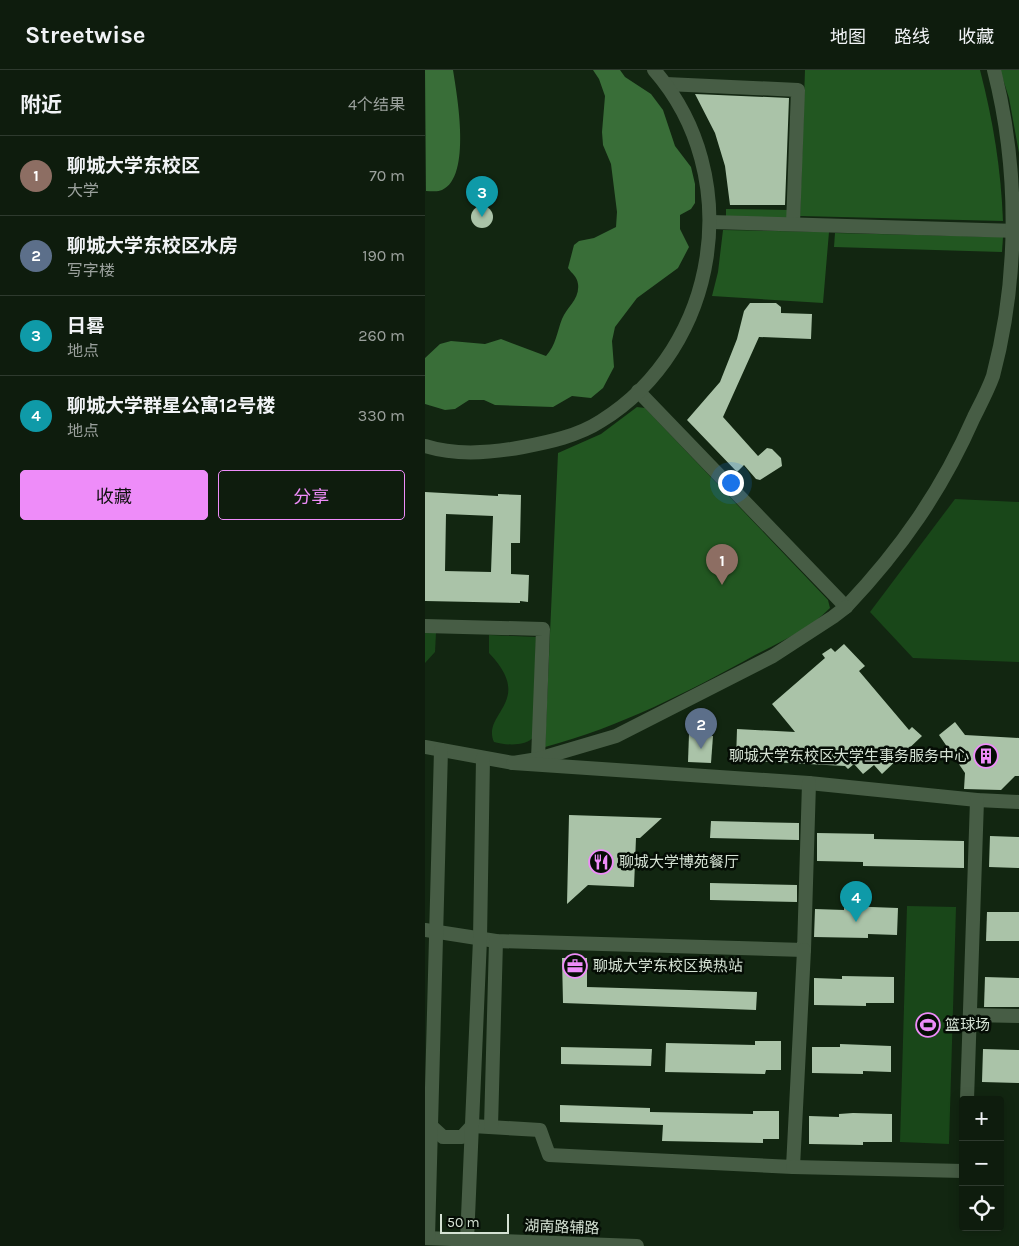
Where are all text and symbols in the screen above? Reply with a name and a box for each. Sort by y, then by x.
text: Streetwise [25,21,146,49]
text: 地图 [830,26,866,48]
text: 路线 [894,26,930,48]
text: 收藏 [958,26,994,48]
text: 附近 [20,93,62,117]
text: 4个结果 [348,95,405,114]
text: 聊城大学东校区 [67,155,200,177]
text: 1 [33,166,39,185]
text: 70 m [369,166,405,185]
pin: 3 [466,176,498,217]
text: 大学 [67,181,99,200]
text: 聊城大学东校区水房 [67,235,238,257]
text: 2 [31,246,41,265]
text: 190 m [362,246,405,265]
text: 写字楼 [67,261,115,280]
text: 日晷 [67,315,105,337]
text: 3 [31,326,41,345]
text: 260 m [358,326,405,345]
text: 地点 [67,341,99,360]
text: 聊城大学群星公寓12号楼 [67,395,275,417]
text: 4 [31,406,41,425]
text: 330 m [358,406,405,425]
text: 地点 [67,421,99,440]
button: 收藏 [20,470,208,520]
button: 分享 [218,470,405,520]
your location [718,470,744,496]
pin: 1 [706,544,738,585]
pin: 2 [685,708,717,749]
building icon: 聊城大学东校区大学生事务服务中心 [973,743,999,769]
place label: 聊城大学东校区大学生事务服务中心 [729,747,969,765]
restaurant icon: 聊城大学博苑餐厅 [588,849,614,875]
place label: 聊城大学博苑餐厅 [619,853,739,871]
pin: 4 [840,881,872,922]
office icon: 聊城大学东校区换热站 [562,953,588,979]
place label: 聊城大学东校区换热站 [593,957,743,975]
sports icon: 篮球场 [915,1012,941,1038]
place label: 篮球场 [945,1016,990,1034]
map controls [959,1096,1004,1231]
button: + [959,1096,1004,1141]
button: − [959,1141,1004,1186]
button: locate [959,1186,1004,1231]
scale bar [440,1211,509,1234]
text: 50 m [447,1214,480,1231]
street label: 湖南路辅路 [524,1217,600,1237]

